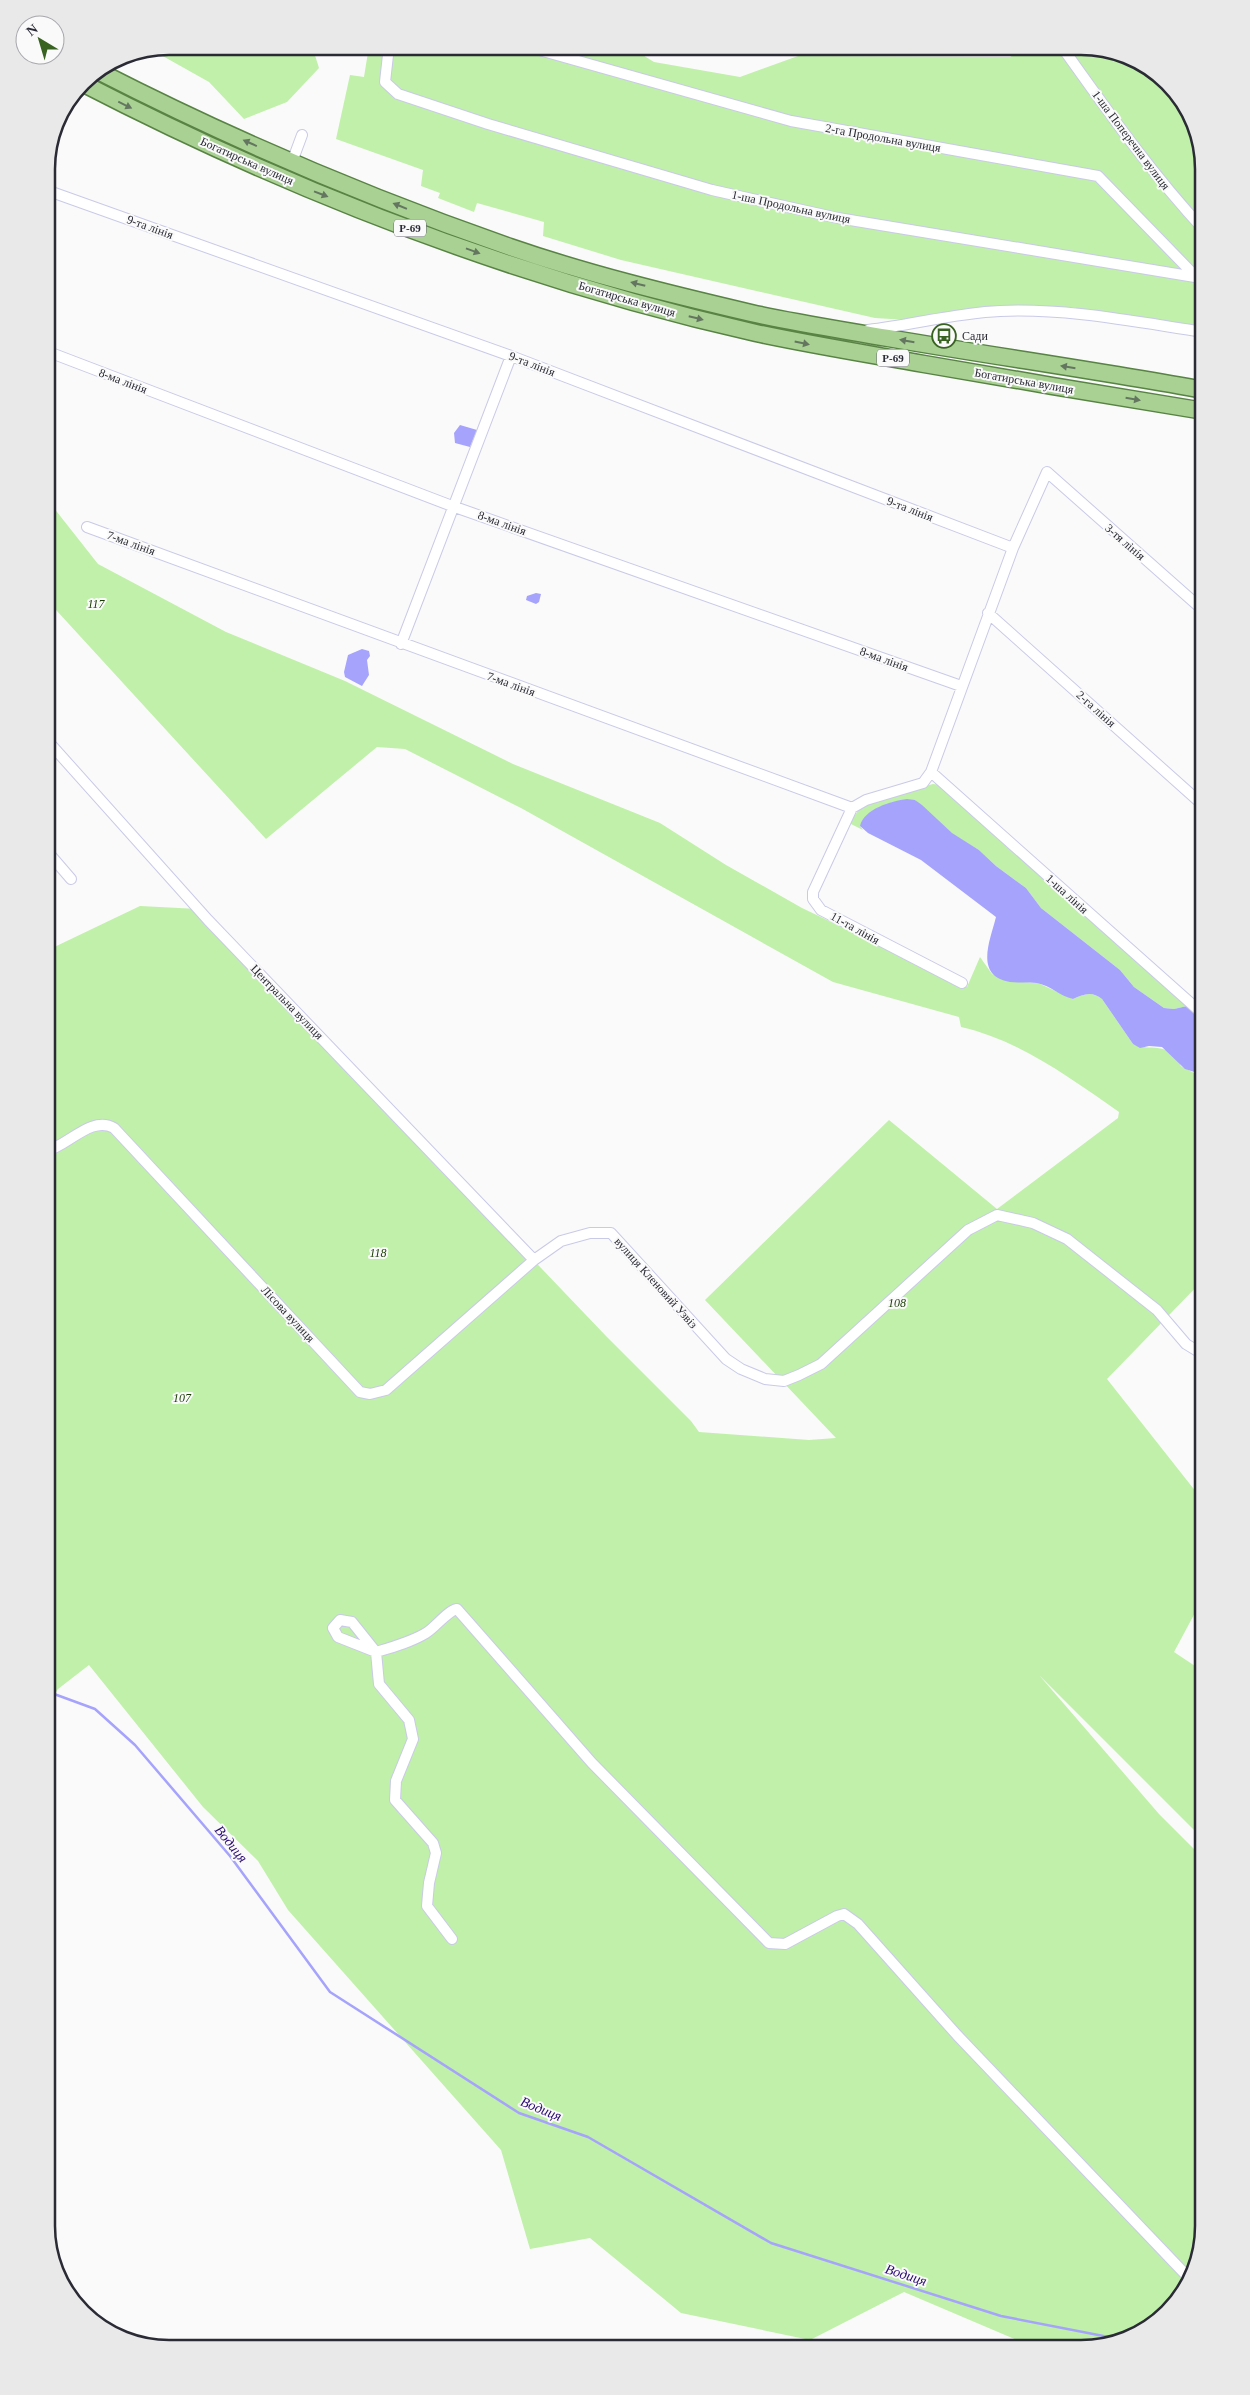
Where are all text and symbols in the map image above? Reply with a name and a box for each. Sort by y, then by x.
north arrow [15,15,65,65]
text: N [24,21,41,39]
street label: 1-ша Поперечна вулиця [1089,88,1173,193]
one-way arrow [118,101,133,109]
street label: 2-га Продольна вулиця [824,121,942,155]
street label: Богатирська вулиця [198,134,296,188]
one-way arrow [243,139,257,147]
street label: 1-ша Продольна вулиця [730,188,852,227]
one-way arrow [314,190,328,198]
one-way arrow [393,202,407,210]
street label: 9-та лінія [125,212,176,242]
road number: Р-69 [394,220,426,237]
one-way arrow [466,247,481,255]
street label: Богатирська вулиця [577,278,678,320]
one-way arrow [630,280,645,288]
one-way arrow [688,314,703,322]
bus stop icon: Сади [931,323,957,349]
place label: Сади [962,329,988,343]
one-way arrow [899,337,915,345]
one-way arrow [794,339,810,347]
street label: 9-та лінія [507,349,558,379]
road number: Р-69 [877,349,909,366]
one-way arrow [1059,363,1075,371]
street label: 8-ма лінія [97,365,149,397]
street label: Богатирська вулиця [973,365,1075,397]
one-way arrow [1125,396,1141,404]
street label: 9-та лінія [885,494,936,524]
street label: 8-ма лінія [476,508,529,538]
street label: 3-тя лінія [1102,521,1148,563]
street label: 7-ма лінія [105,528,158,558]
park label: 117 [87,597,106,611]
street label: 8-ма лінія [858,644,911,674]
street label: 7-ма лінія [485,669,538,699]
street label: 2-га лінія [1074,688,1119,731]
street label: 1-ша лінія [1043,871,1091,917]
street label: 11-та лінія [828,909,882,947]
street label: Центральна вулиця [248,962,327,1043]
street label: вулиця Кленовий Узвіз [612,1235,701,1331]
park label: 118 [369,1246,387,1260]
street label: Лісова вулиця [258,1283,318,1345]
park label: 108 [888,1296,906,1310]
park label: 107 [173,1391,192,1405]
water label: Водиця [212,1823,250,1865]
water label: Водиця [518,2094,564,2124]
water label: Водиця [883,2261,929,2289]

